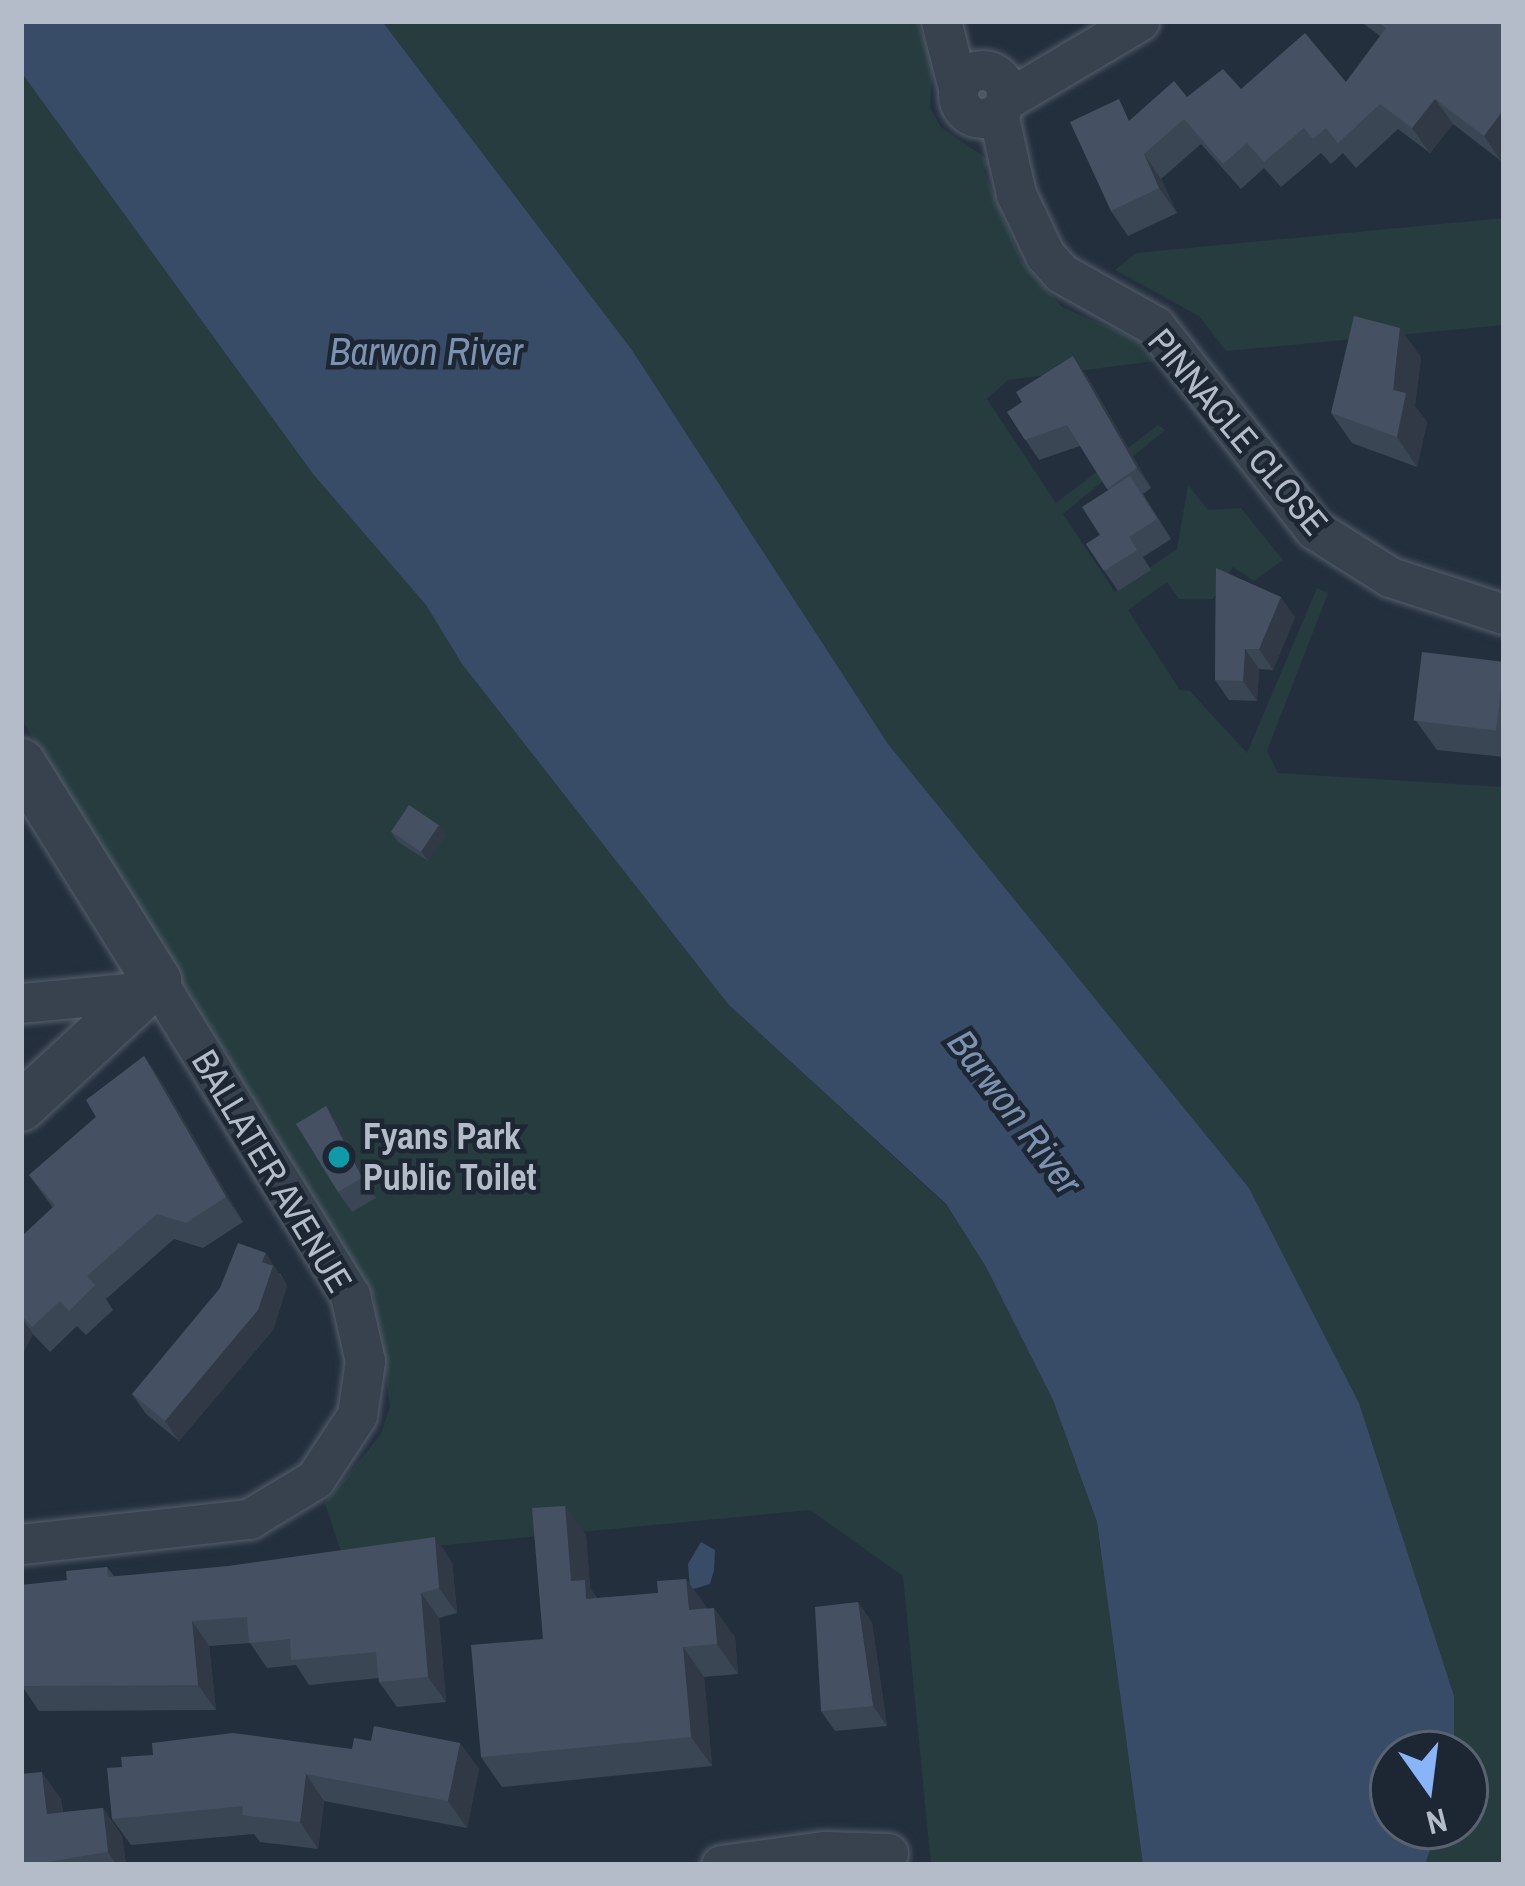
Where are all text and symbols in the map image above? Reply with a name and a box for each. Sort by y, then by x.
street label: PINNACLE CLOSE [1139,320,1337,544]
water label: Barwon River [329,328,523,374]
water label: Barwon River [938,1021,1092,1203]
street label: BALLATER AVENUE [182,1041,362,1301]
place label: Fyans Park Public Toilet [363,1114,536,1199]
marker: Fyans Park Public Toilet [326,1144,352,1170]
north arrow [1369,1730,1489,1850]
text: N [1422,1798,1452,1846]

